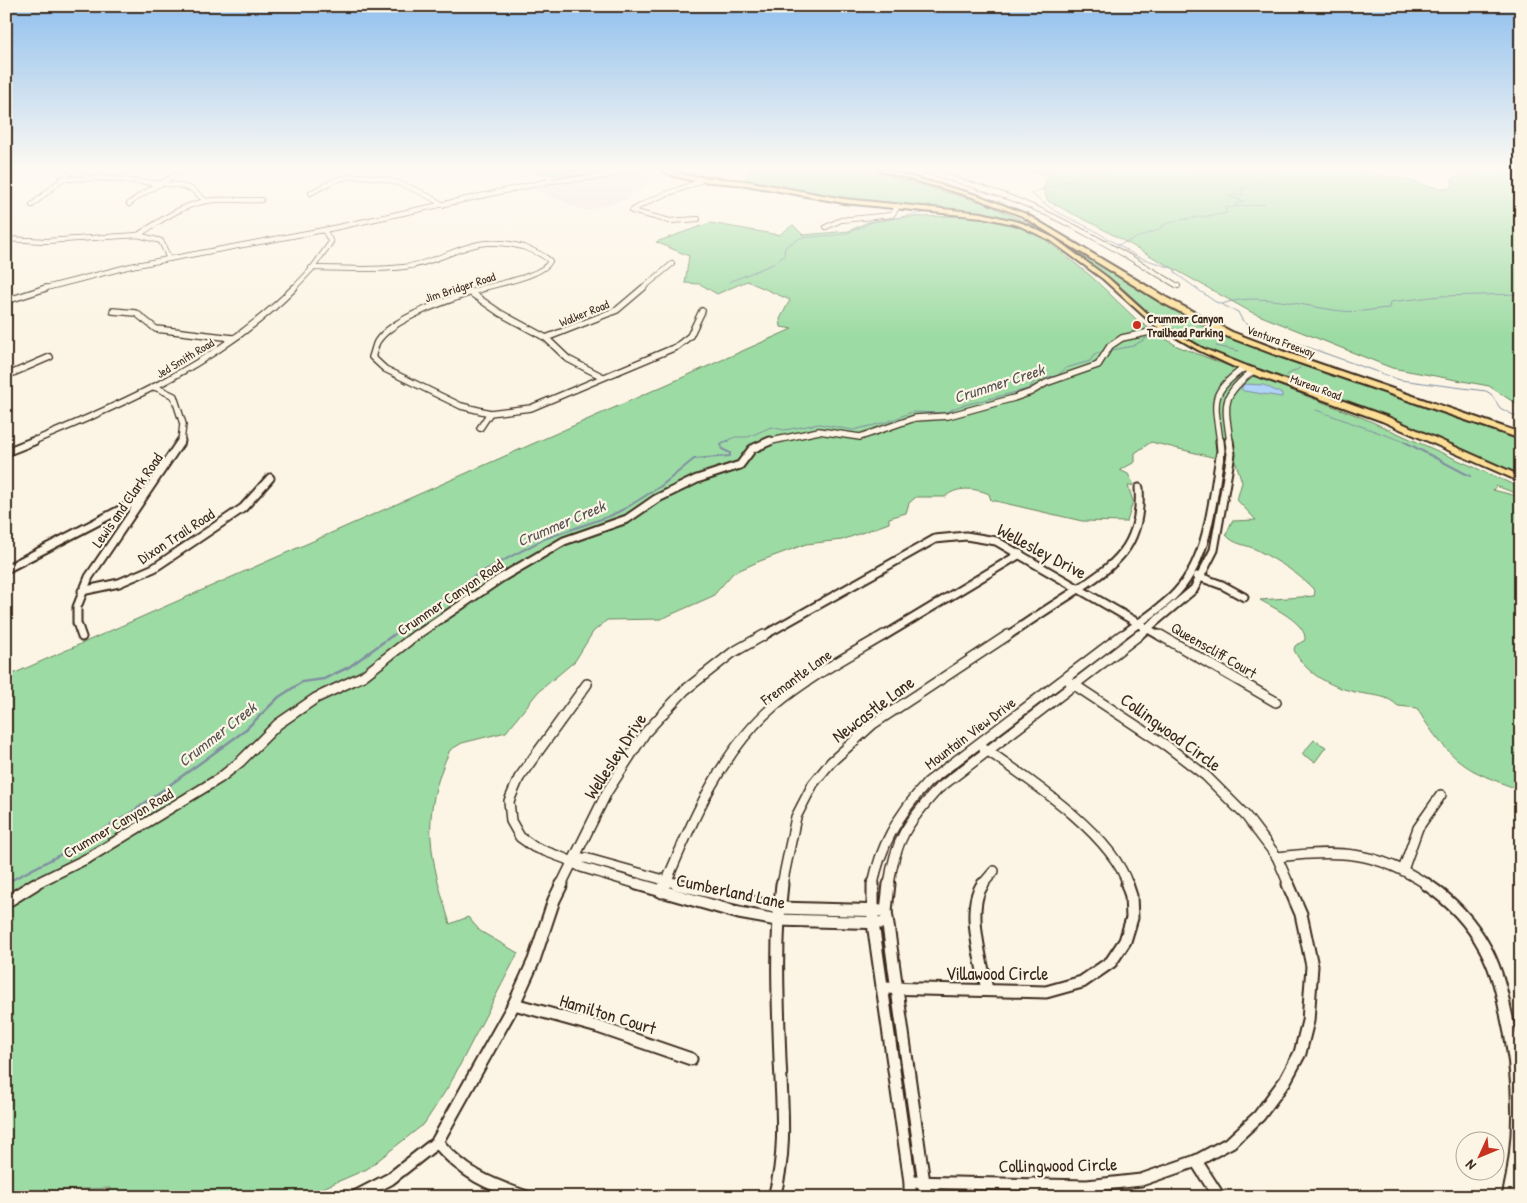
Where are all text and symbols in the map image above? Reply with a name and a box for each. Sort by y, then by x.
street label: Jim Bridger Road [423,267,498,306]
street label: Walker Road [557,295,612,331]
place label: Crummer Canyon Trailhead Parking [1146,310,1224,342]
marker: Crummer Canyon Trailhead Parking [1131,319,1143,331]
street label: Ventura Freeway [1244,321,1318,361]
street label: Jed Smith Road [153,334,217,382]
water label: Crummer Creek [951,358,1048,408]
street label: Mureau Road [1288,370,1344,404]
street label: Lewis and Clark Road [87,448,168,552]
water label: Crummer Creek [514,494,610,551]
street label: Dixon Trail Road [134,503,219,569]
street label: Wellesley Drive [993,517,1091,585]
street label: Crummer Canyon Road [393,554,507,640]
street label: Queenscliff Court [1167,617,1262,684]
street label: Fremantle Lane [755,644,836,710]
street label: Newcastle Lane [827,670,919,748]
street label: Collingwood Circle [1116,687,1226,777]
street label: Mountain View Drive [920,692,1020,774]
water label: Crummer Creek [173,696,262,771]
street label: Wellesley Drive [578,708,652,804]
street label: Crummer Canyon Road [59,783,177,863]
street label: Cumberland Lane [674,867,788,915]
street label: Villawood Circle [946,961,1048,986]
street label: Hamilton Court [557,987,660,1041]
north arrow [1454,1130,1504,1180]
street label: Collingwood Circle [998,1151,1118,1179]
text: N [1460,1156,1480,1175]

